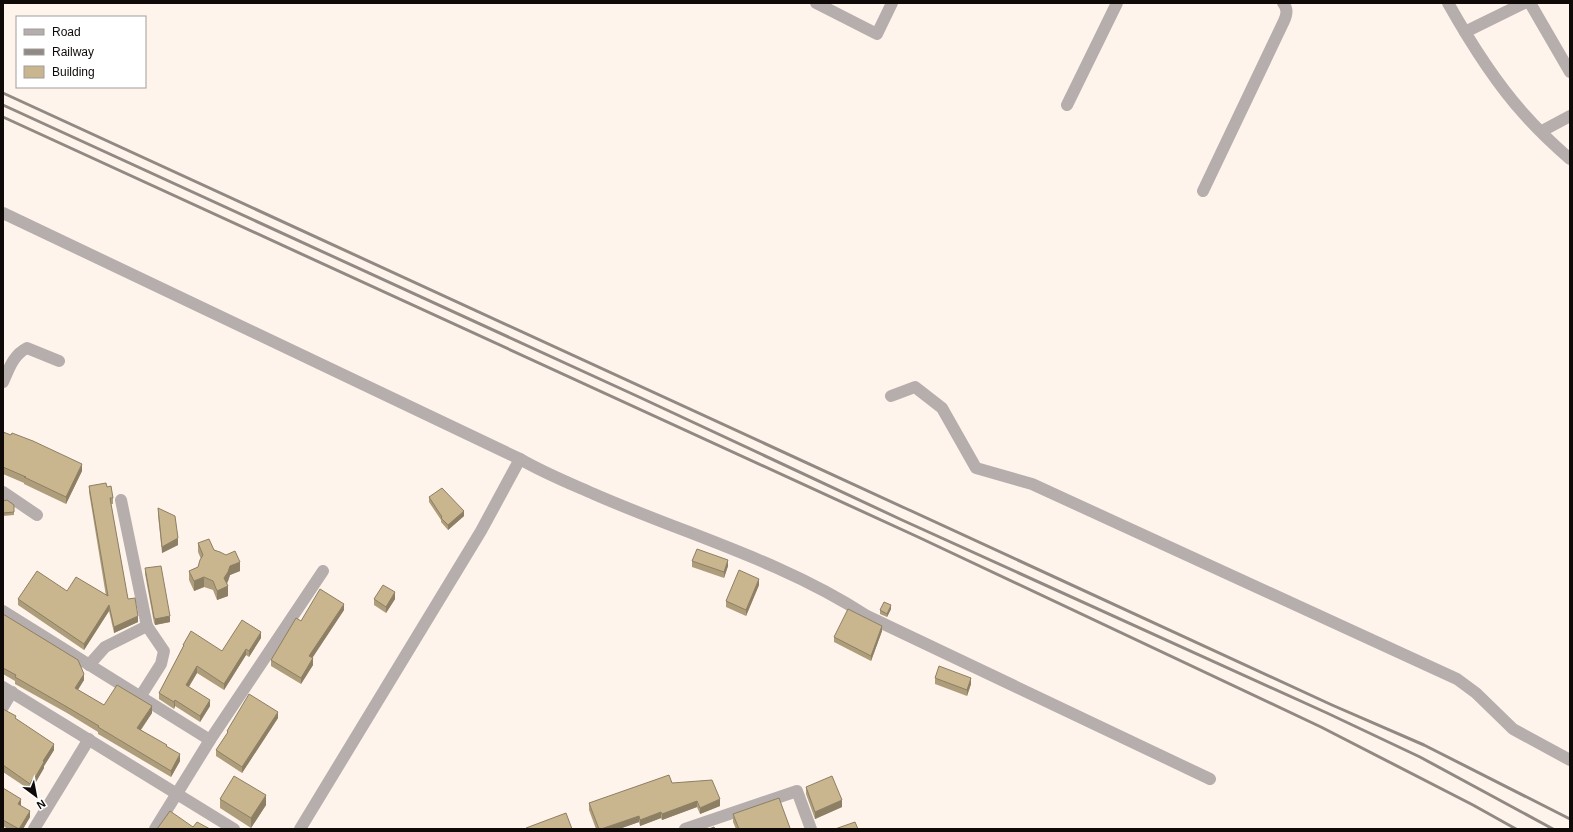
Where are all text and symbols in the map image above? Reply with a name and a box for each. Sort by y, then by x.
legend [16,16,146,88]
text: Road [52,25,81,39]
text: Railway [52,45,94,59]
text: Building [52,65,95,79]
north arrow [16,776,56,816]
text: N [35,797,48,812]

